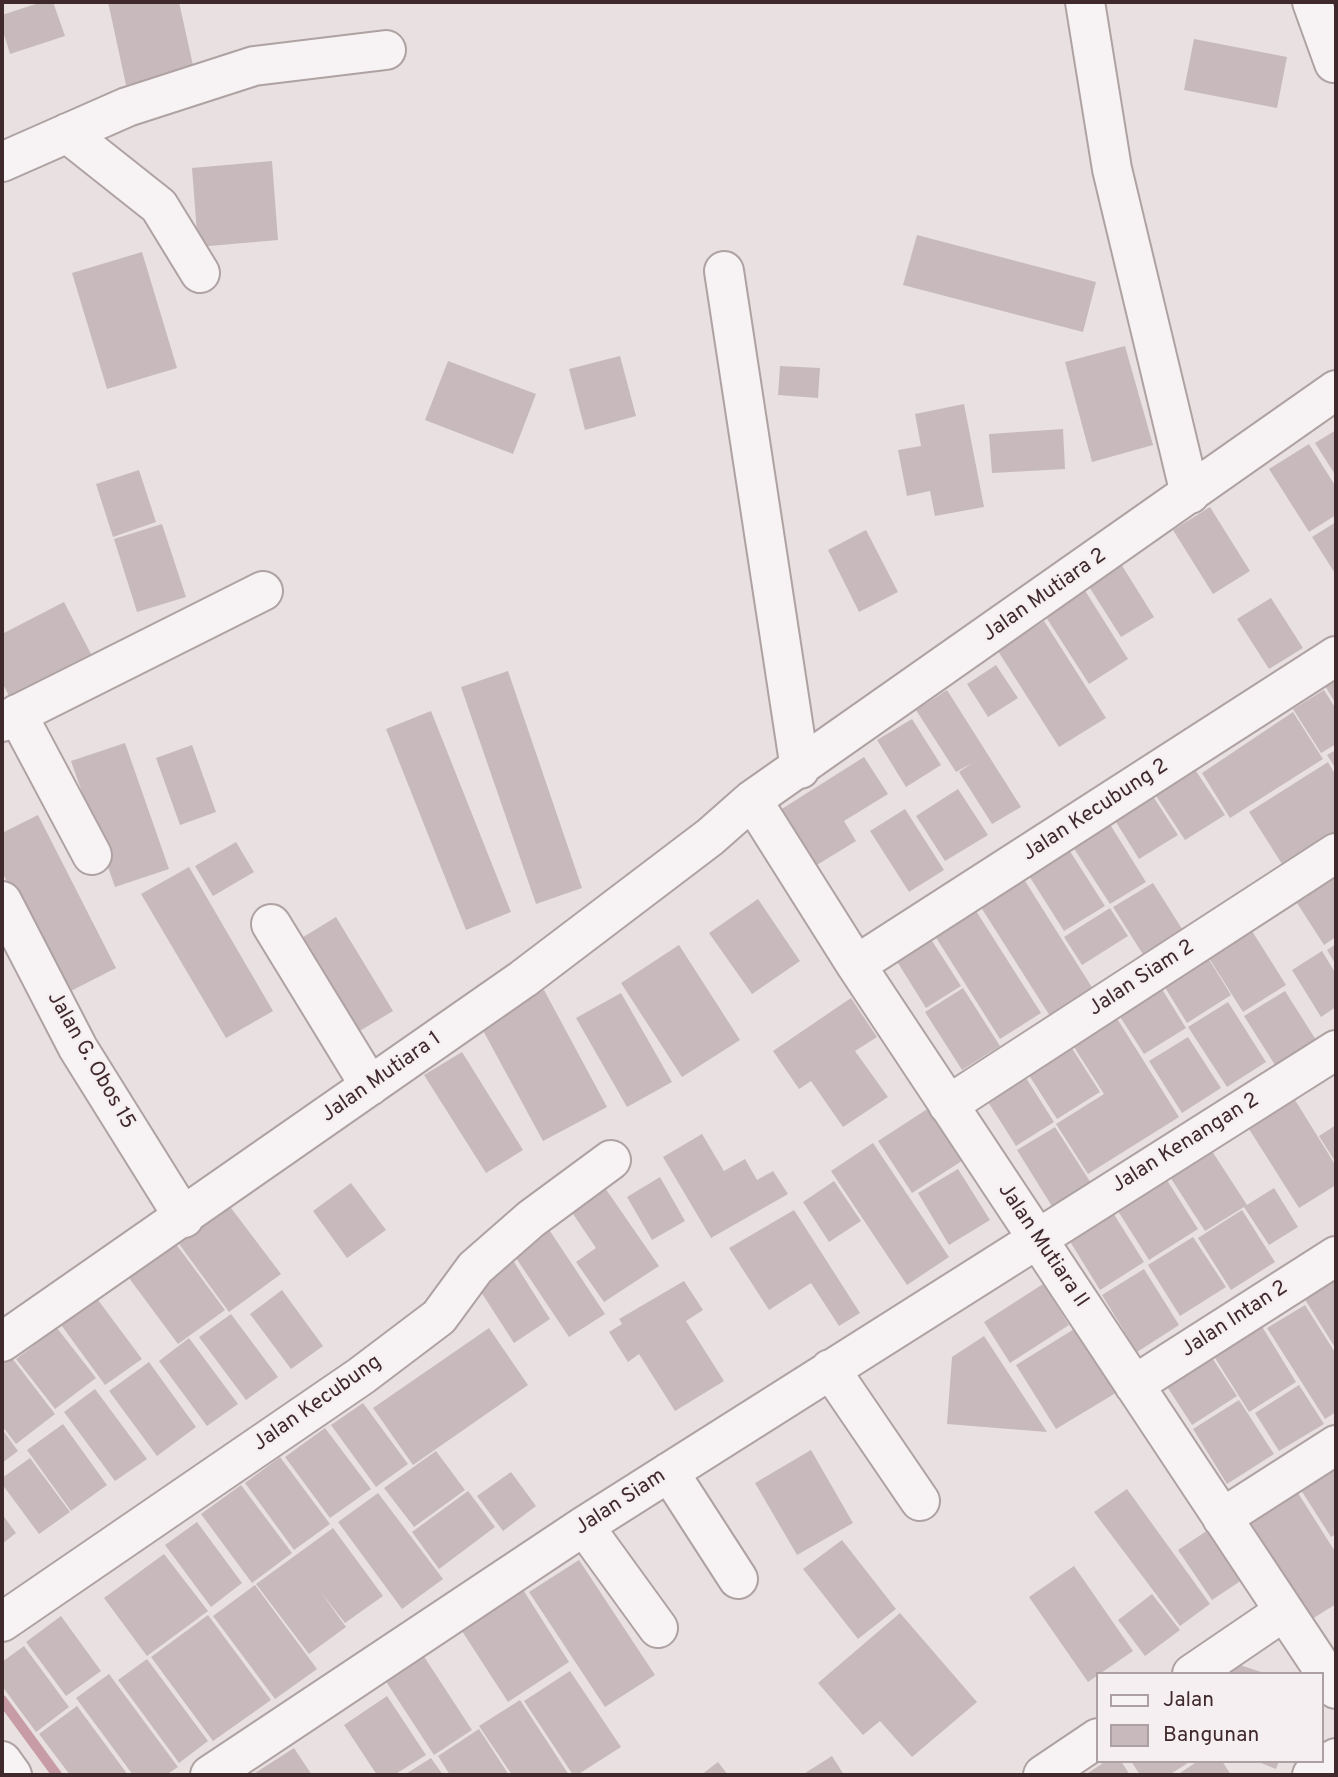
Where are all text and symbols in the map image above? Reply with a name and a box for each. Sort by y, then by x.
street label: Jalan Mutiara 2 [978,544,1112,648]
street label: Jalan Kecubung 2 [1018,754,1174,868]
street label: Jalan Siam 2 [1084,936,1200,1022]
street label: Jalan G. Obos 15 [40,988,140,1134]
street label: Jalan Mutiara 1 [317,1027,447,1129]
street label: Jalan Kenangan 2 [1108,1088,1264,1200]
street label: Jalan Mutiara II [991,1179,1093,1313]
street label: Jalan Intan 2 [1177,1276,1293,1364]
street label: Jalan Kecubung [249,1350,387,1458]
street label: Jalan Siam [571,1464,671,1542]
legend [1096,1672,1324,1763]
text: Jalan [1163,1687,1214,1714]
text: Bangunan [1163,1722,1259,1749]

